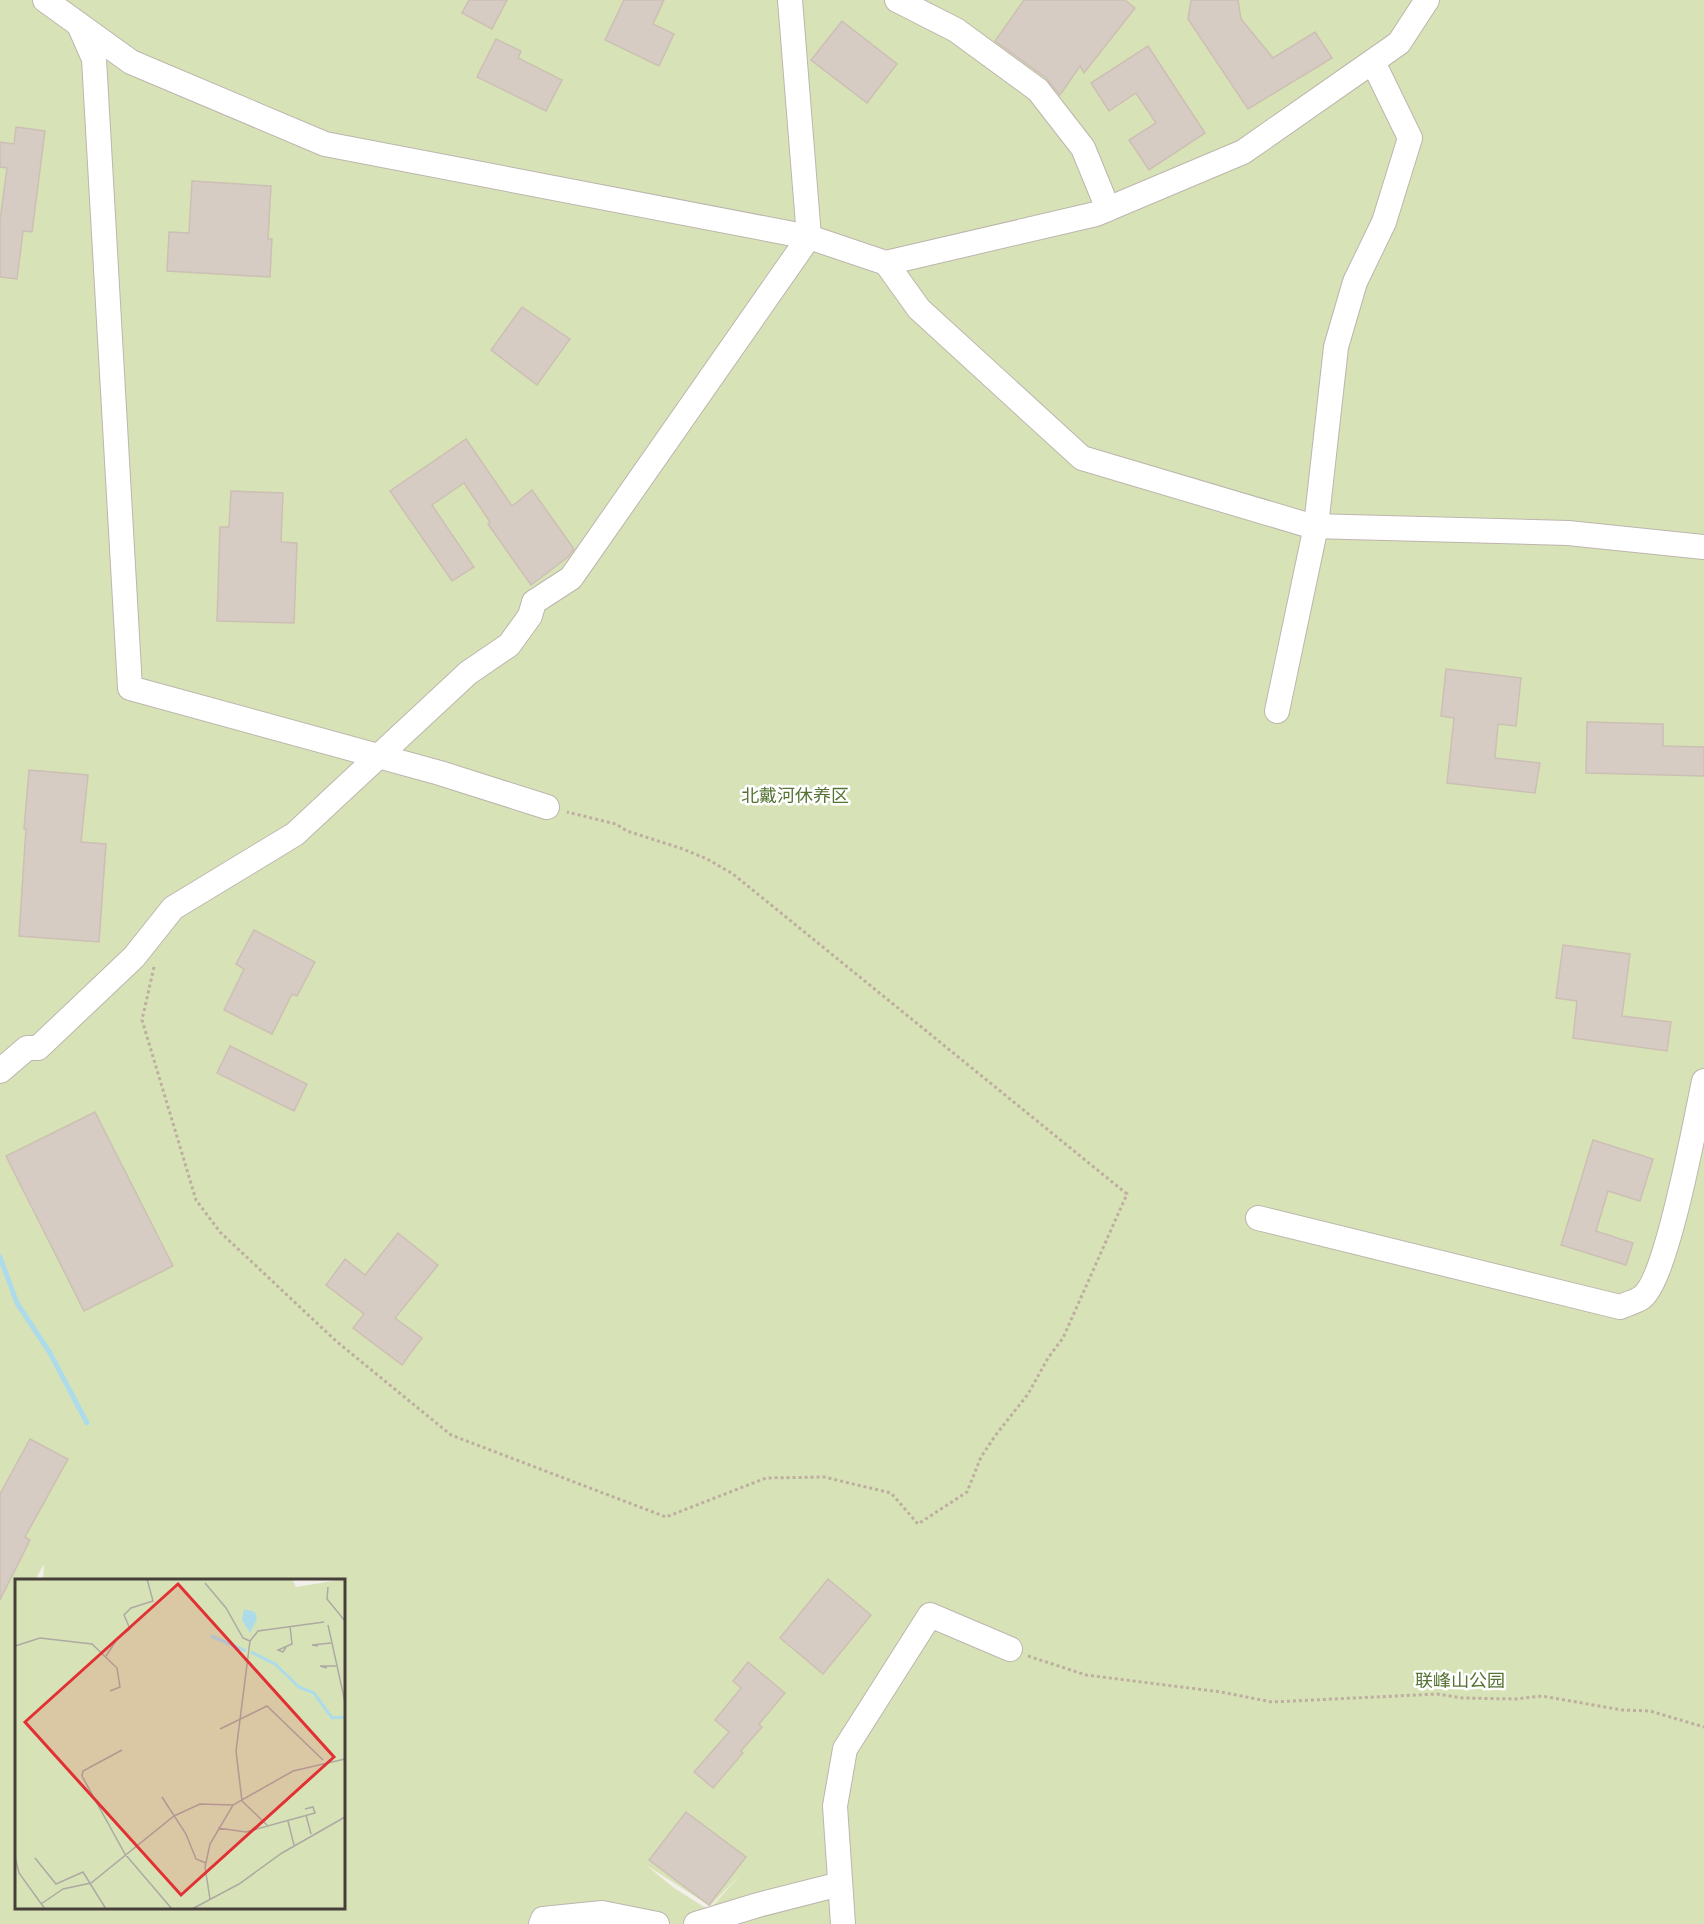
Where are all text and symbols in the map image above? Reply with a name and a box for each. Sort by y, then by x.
park label: 北戴河休养区 [741,785,849,806]
inset map [15,1579,345,1909]
park label: 联峰山公园 [1415,1670,1505,1691]

